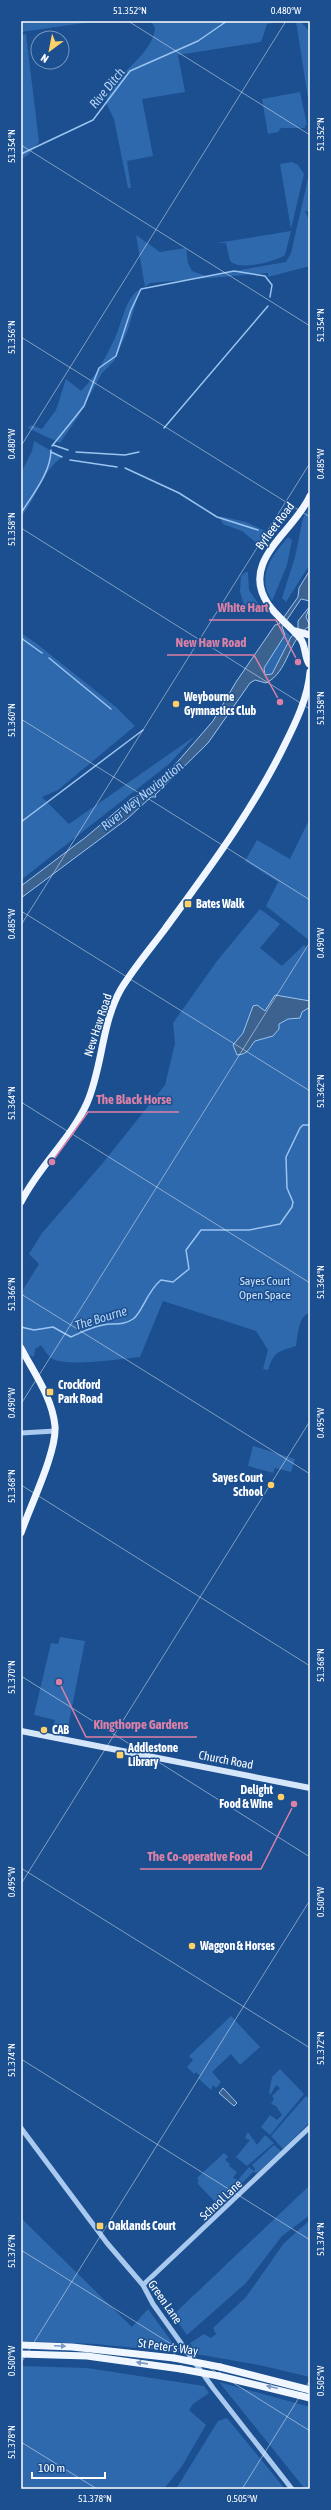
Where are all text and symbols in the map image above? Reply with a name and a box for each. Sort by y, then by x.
text: 51.352°N [113,5,147,16]
text: 0.480°W [271,5,302,16]
north arrow [30,30,70,70]
text: N [39,52,51,65]
water label: Rive Ditch [86,64,128,111]
text: 51.352°N [315,117,326,151]
text: 51.354°N [6,129,17,163]
text: 51.354°N [315,308,326,342]
text: 51.356°N [6,320,17,354]
text: 0.480°W [6,428,17,459]
text: 0.485°W [315,448,326,479]
street label: Byfleet Road [253,499,297,553]
text: 51.358°N [6,512,17,546]
callout: White Hart [209,595,276,620]
text: White Hart [216,600,269,615]
callout: New Haw Road [167,630,254,655]
text: New Haw Road [176,635,246,650]
place label: Weybourne Gymnastics Club [183,690,256,718]
text: 51.358°N [315,691,326,725]
marker: Weybourne Gymnastics Club [171,699,181,709]
text: 51.360°N [6,703,17,737]
water label: River Wey Navigation [98,758,187,834]
place label: Bates Walk [196,897,245,911]
marker: Bates Walk [183,899,193,909]
text: 0.485°W [6,908,17,939]
text: 0.490°W [315,927,326,958]
street label: New Haw Road [81,992,115,1058]
text: 51.362°N [315,1074,326,1108]
text: 51.364°N [6,1086,17,1120]
callout: The Black Horse [88,1087,179,1112]
text: The Black Horse [96,1092,172,1107]
text: 51.364°N [315,1265,326,1299]
park label: Sayes Court Open Space [239,1274,291,1302]
text: 51.366°N [6,1277,17,1311]
water label: The Bourne [73,1303,129,1333]
place label: Crockford Park Road [58,1378,103,1406]
text: 0.490°W [6,1387,17,1418]
marker: Crockford Park Road [45,1387,55,1397]
text: 0.495°W [315,1407,326,1438]
text: 51.368°N [6,1469,17,1503]
place label: Sayes Court School [213,1471,264,1499]
marker: Sayes Court School [266,1480,276,1490]
text: 51.368°N [315,1648,326,1682]
text: 51.370°N [6,1660,17,1694]
callout: Kingthorpe Gardens [86,1712,197,1737]
text: Kingthorpe Gardens [94,1717,189,1732]
place label: CAB [52,1723,69,1737]
marker: CAB [39,1725,49,1735]
place label: Addlestone Library [127,1741,179,1769]
street label: Church Road [197,1748,255,1772]
marker: Addlestone Library [115,1750,125,1760]
place label: Delight Food & Wine [219,1783,274,1811]
marker: Delight Food & Wine [276,1792,286,1802]
callout: The Co-operative Food [140,1844,261,1869]
text: The Co-operative Food [147,1849,253,1864]
text: 0.495°W [6,1866,17,1897]
text: 0.500°W [315,1886,326,1917]
place label: Waggon & Horses [199,1939,276,1953]
marker: Waggon & Horses [187,1941,197,1951]
text: 51.372°N [315,2031,326,2065]
text: 51.374°N [6,2043,17,2077]
street label: School Lane [197,2177,245,2223]
place label: Oaklands Court [108,2219,176,2233]
marker: Oaklands Court [95,2221,105,2231]
text: 51.374°N [315,2222,326,2256]
text: 51.376°N [6,2234,17,2268]
street label: Green Lane [145,2278,185,2326]
street label: St Peter's Way [137,2336,199,2358]
one-way arrow [54,2343,67,2349]
text: 0.500°W [6,2345,17,2376]
one-way arrow [136,2360,148,2366]
text: 0.505°W [315,2365,326,2396]
one-way arrow [266,2384,279,2390]
text: 51.378°N [6,2425,17,2459]
scale bar [32,2454,105,2480]
text: 100 m [38,2461,65,2475]
text: 51.378°N [78,2493,112,2504]
text: 0.505°W [227,2493,258,2504]

